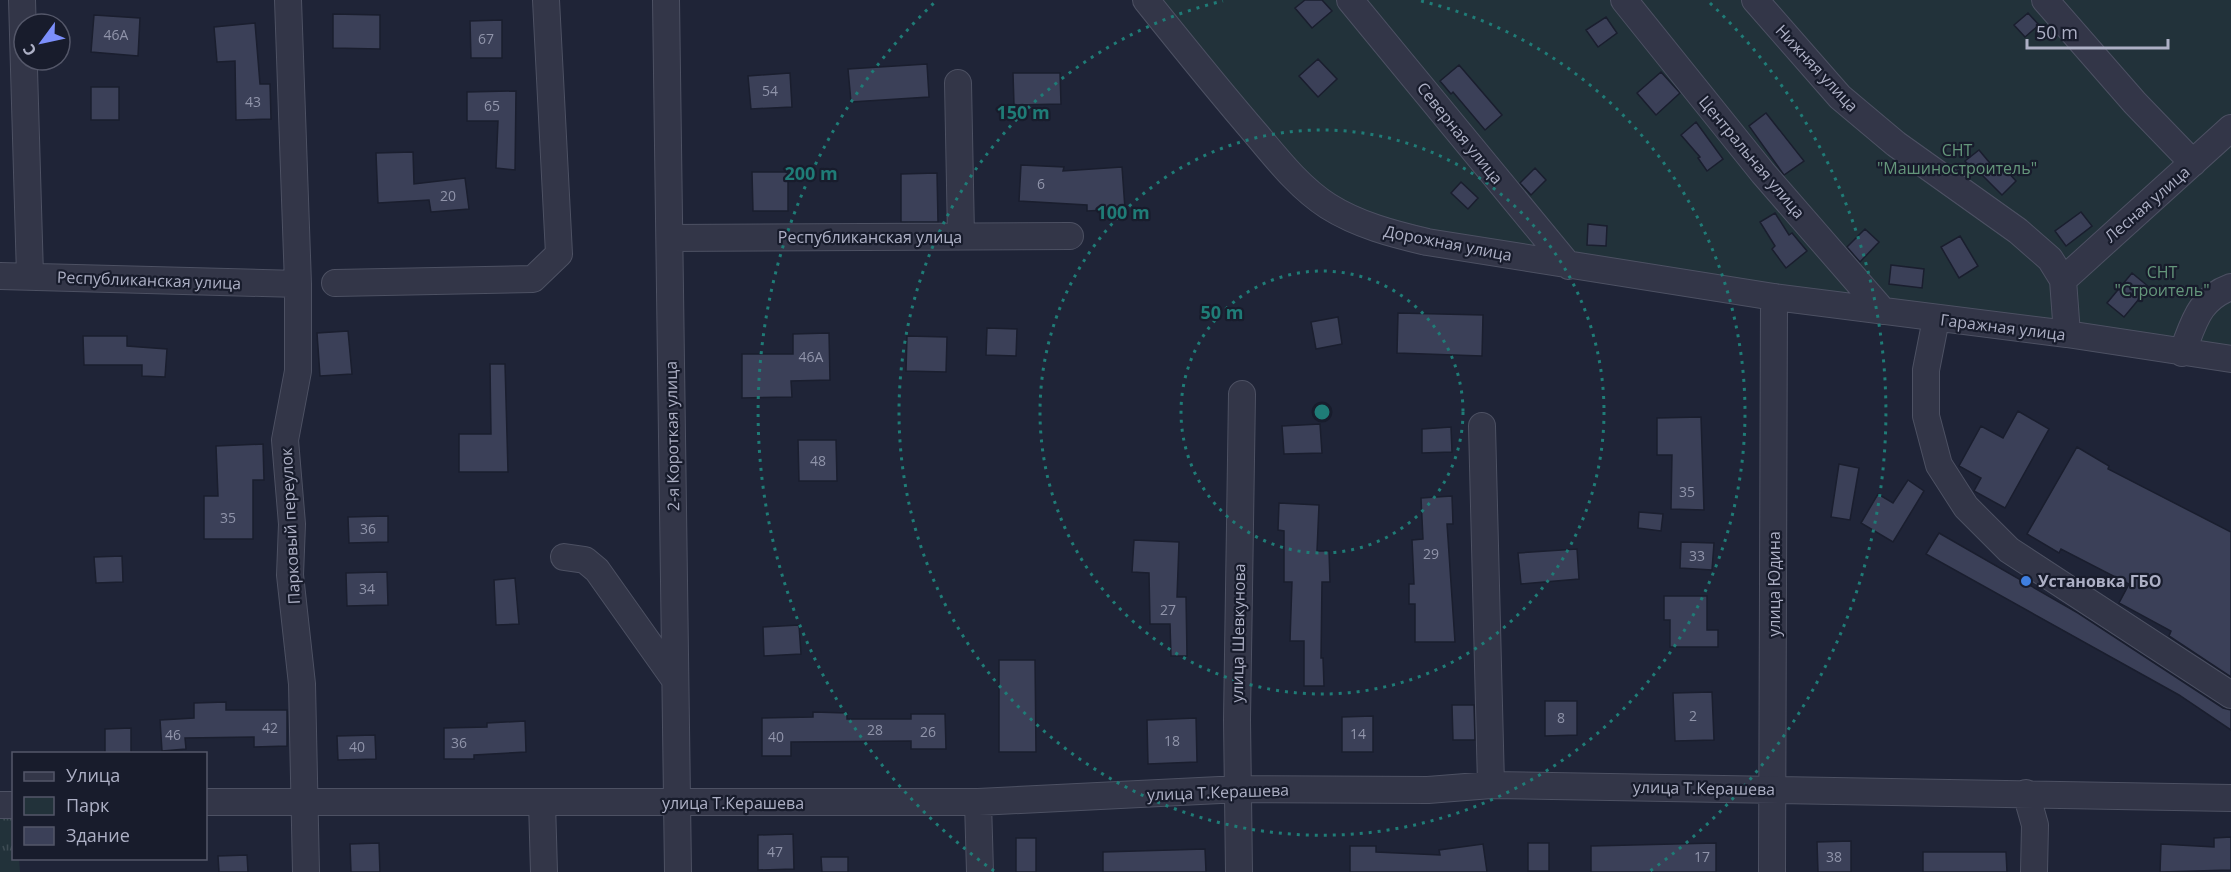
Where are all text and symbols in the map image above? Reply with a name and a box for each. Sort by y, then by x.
north arrow [12,12,72,72]
scale bar [2027,12,2168,50]
street label: Нижняя улица [1771,20,1863,116]
text: 50 m [2036,20,2078,44]
house number: 46А [104,25,129,44]
house number: 67 [478,29,494,48]
text: С [17,40,41,60]
street label: Северная улица [1412,77,1508,189]
house number: 54 [762,81,778,100]
street label: Центральная улица [1694,91,1810,223]
house number: 43 [245,92,261,111]
house number: 65 [484,96,500,115]
text: 150 m [996,100,1050,124]
park label: СНТ "Машиностроитель" [1877,139,2037,179]
text: 200 m [784,161,838,185]
street label: Лесная улица [2100,161,2194,247]
house number: 6 [1037,174,1045,193]
house number: 20 [440,186,456,205]
text: 100 m [1096,200,1150,224]
street label: Дорожная улица [1382,220,1514,266]
street label: Республиканская улица [778,226,962,248]
park label: СНТ "Строитель" [2114,261,2210,301]
street label: Республиканская улица [56,266,242,294]
text: 50 m [1201,300,1243,324]
street label: Гаражная улица [1939,308,2067,346]
house number: 46А [799,347,824,366]
street label: 2-я Короткая улица [660,361,684,511]
centre of rings [1312,402,1332,422]
street label: Парковый переулок [275,446,305,605]
house number: 48 [810,451,826,470]
house number: 35 [1679,482,1695,501]
house number: 35 [220,508,236,527]
house number: 36 [360,519,376,538]
street label: улица Юдина [1763,531,1785,637]
house number: 29 [1423,544,1439,563]
house number: 33 [1689,546,1705,565]
street label: улица Шевкунова [1226,563,1250,703]
place label: Установка ГБО [2038,570,2162,592]
marker: Установка ГБО [2019,574,2033,588]
house number: 34 [359,579,375,598]
house number: 27 [1160,600,1176,619]
house number: 2 [1689,706,1697,725]
house number: 8 [1557,708,1565,727]
house number: 42 [262,718,278,737]
house number: 28 [867,720,883,739]
house number: 26 [920,722,936,741]
house number: 14 [1350,724,1366,743]
house number: 46 [165,725,181,744]
house number: 40 [768,727,784,746]
house number: 18 [1164,731,1180,750]
house number: 36 [451,733,467,752]
house number: 40 [349,737,365,756]
legend [12,752,207,860]
text: Улица [66,763,120,787]
street label: улица Т.Керашева [1633,776,1775,800]
street label: улица Т.Керашева [1147,779,1289,805]
street label: улица Т.Керашева [662,792,804,814]
text: Парк [66,793,110,817]
text: Здание [66,823,130,847]
house number: 47 [767,842,783,861]
house number: 17 [1694,847,1710,866]
house number: 38 [1826,847,1842,866]

